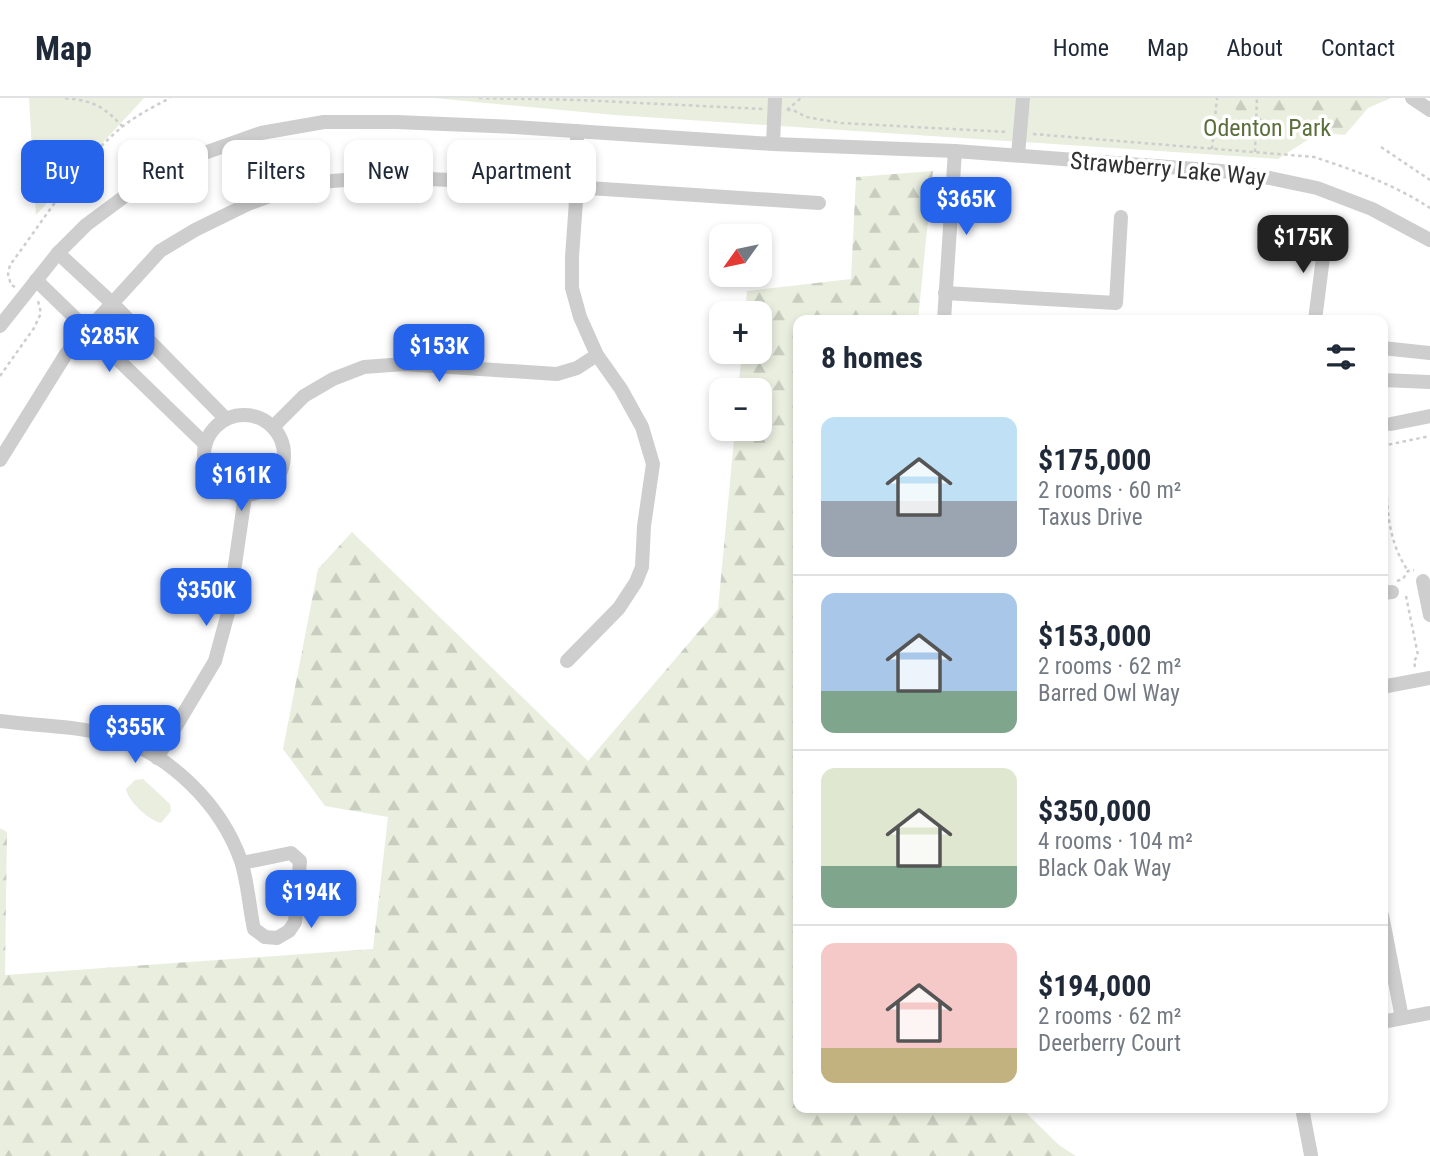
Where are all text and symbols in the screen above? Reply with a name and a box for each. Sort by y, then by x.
text: Map [35,29,92,68]
text: Home [1053,34,1109,62]
text: Map [1147,34,1189,62]
text: About [1227,34,1283,62]
text: Contact [1321,34,1395,62]
park label: Odenton Park [1203,114,1331,142]
chip: Buy [21,140,104,203]
chip: Rent [118,140,208,203]
chip: Filters [222,140,330,203]
chip: New [344,140,433,203]
chip: Apartment [447,140,596,203]
street label: Strawberry Lake Way [1069,146,1267,192]
pin: $365K [917,178,1015,237]
text: $365K [936,186,996,213]
pin: $175K [1254,216,1352,275]
north arrow [709,224,772,287]
map controls [709,224,772,441]
text: $175K [1273,224,1333,251]
button: + [709,301,772,364]
pin: $285K [60,314,158,374]
text: $285K [79,323,139,350]
pin: $153K [390,324,488,384]
text: $153K [409,333,469,360]
icon: filters [1322,338,1360,376]
text: 8 homes [821,340,923,375]
button: − [709,378,772,441]
text: $175,000 [1038,442,1151,477]
icon: home [877,445,961,529]
pin: $161K [192,454,290,513]
text: $161K [211,462,271,489]
text: 2 rooms · 60 m² [1038,477,1181,504]
text: Taxus Drive [1038,504,1143,531]
pin: $350K [157,568,255,628]
text: $350K [176,577,236,604]
text: $153,000 [1038,618,1151,653]
icon: home [877,621,961,705]
text: 2 rooms · 62 m² [1038,653,1181,680]
text: Barred Owl Way [1038,680,1180,707]
pin: $355K [86,706,184,765]
text: $355K [105,714,165,741]
text: $350,000 [1038,793,1151,828]
icon: home [877,796,961,880]
text: 4 rooms · 104 m² [1038,828,1193,855]
text: Black Oak Way [1038,855,1171,882]
pin: $194K [262,870,360,930]
text: $194K [281,879,341,906]
text: $194,000 [1038,968,1151,1003]
icon: home [877,971,961,1055]
text: 2 rooms · 62 m² [1038,1003,1181,1030]
text: Deerberry Court [1038,1030,1181,1057]

